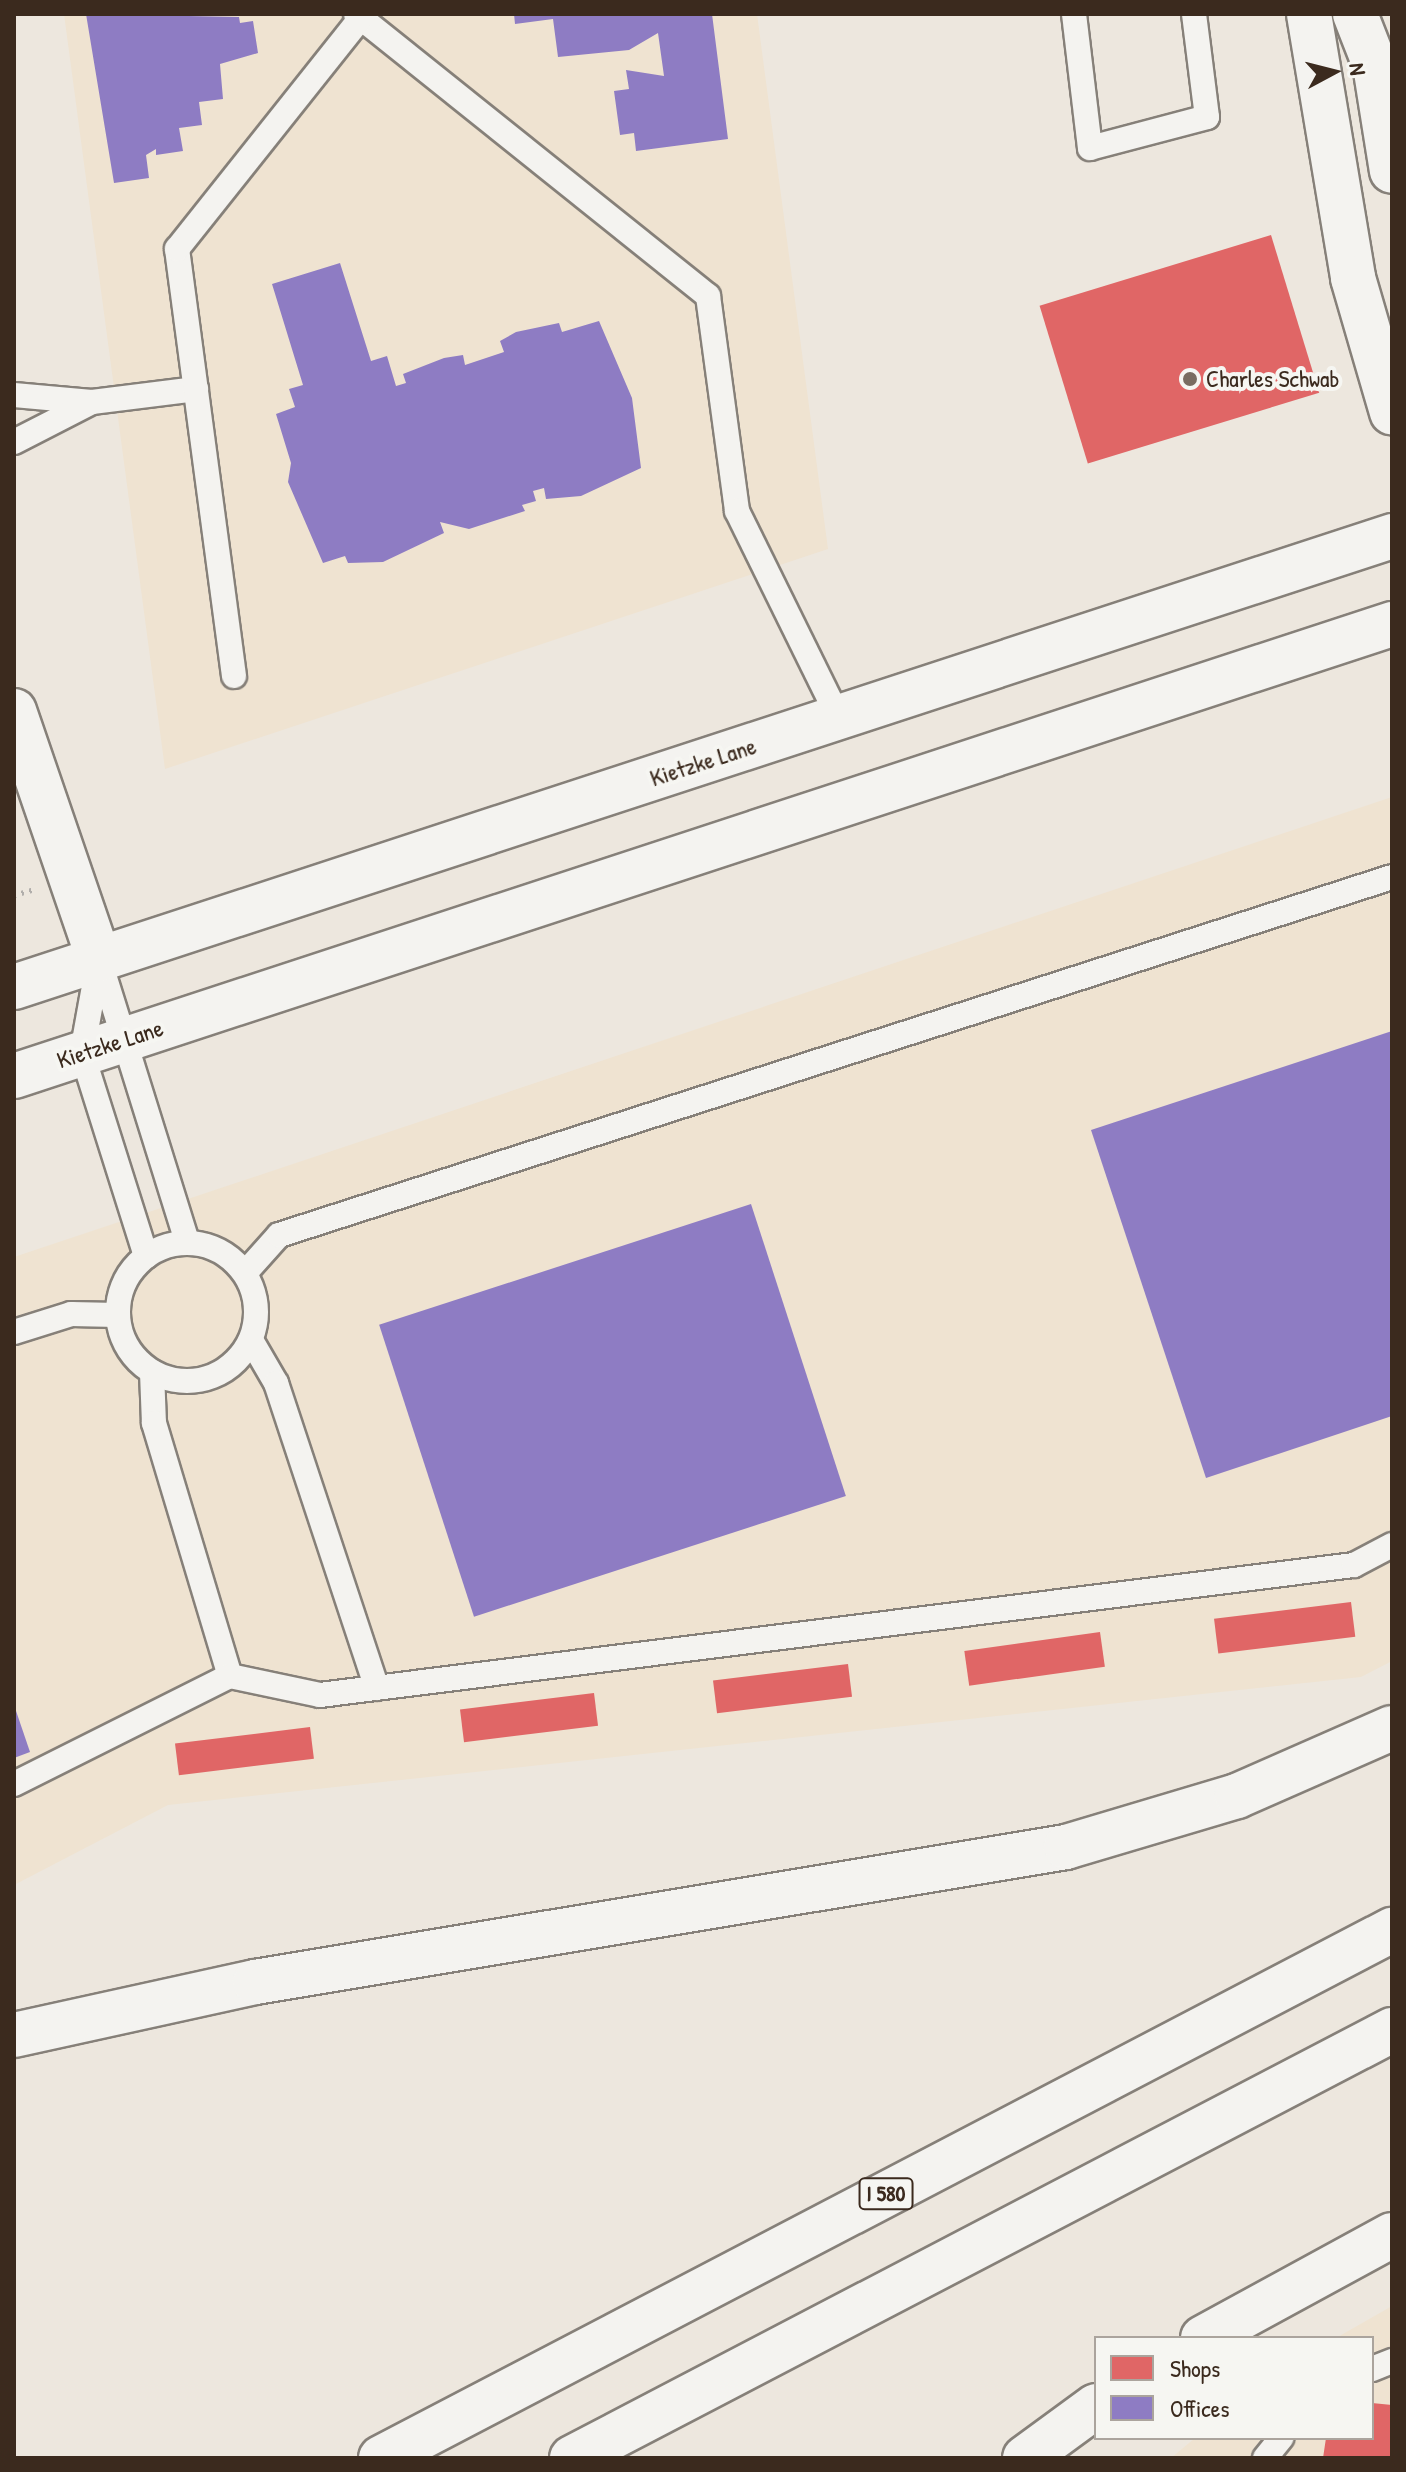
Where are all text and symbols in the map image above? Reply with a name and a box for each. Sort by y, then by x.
north arrow [1294,32,1374,112]
text: N [1342,61,1373,77]
place label: Charles Schwab [1206,365,1339,393]
marker: Charles Schwab [1181,370,1199,388]
street label: Kietzke Lane [646,731,760,793]
street label: Kietzke Lane [53,1013,167,1075]
road number: I 580 [858,2176,914,2212]
legend [1094,2336,1374,2440]
text: Shops [1170,2352,1220,2384]
text: Offices [1170,2392,1229,2424]

